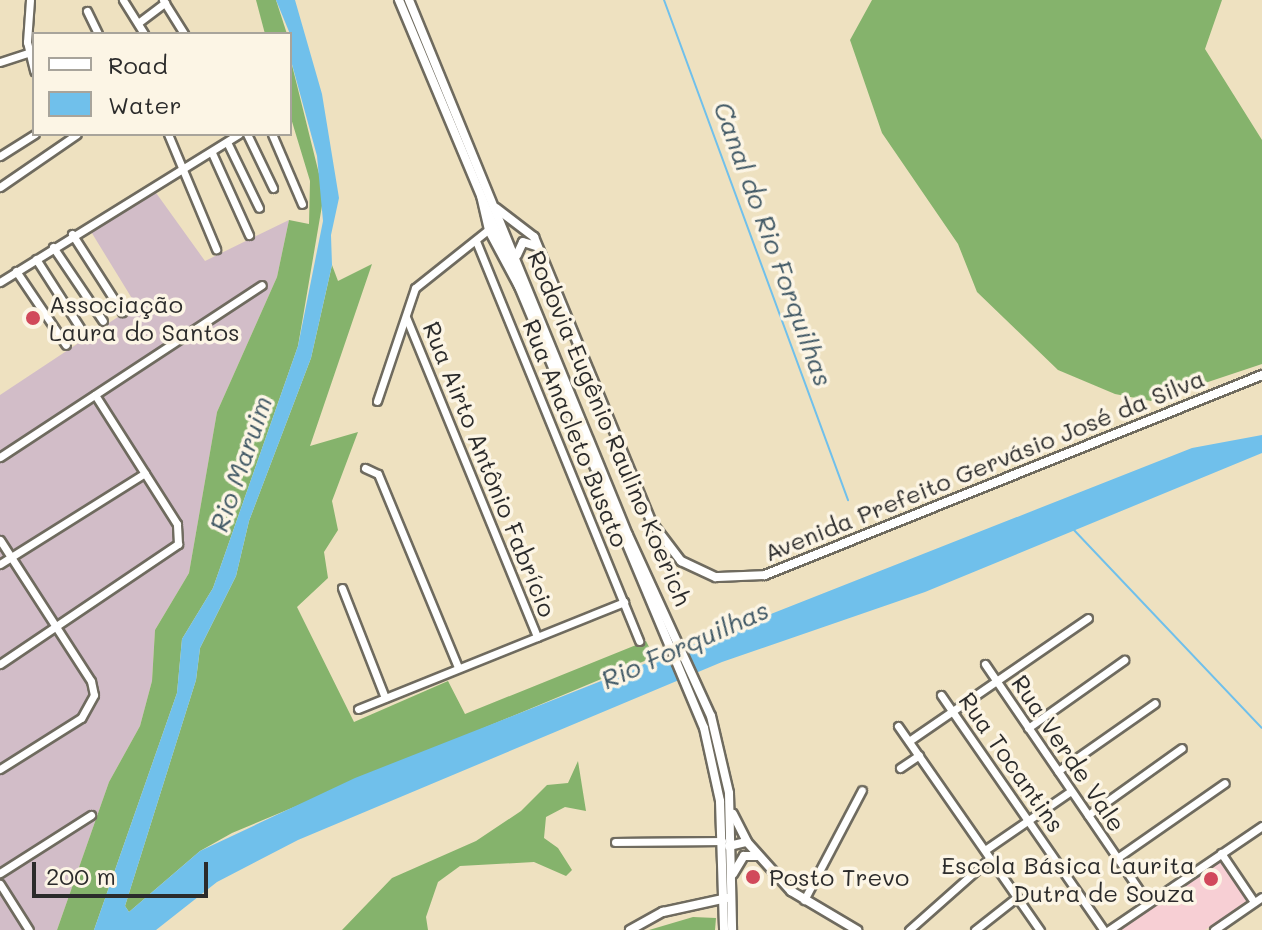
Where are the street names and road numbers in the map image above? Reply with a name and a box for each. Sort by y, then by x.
street label: Rodovia Eugênio Raulino Koerich [522,246,698,610]
street label: Rua Anacleto Busato [517,315,635,551]
street label: Rua Airto Antônio Fabrício [417,317,563,621]
street label: Avenida Prefeito Gervásio José da Silva [760,363,1208,567]
street label: Rua Verde Vale [1006,669,1132,837]
street label: Rua Tocantins [953,687,1071,837]

